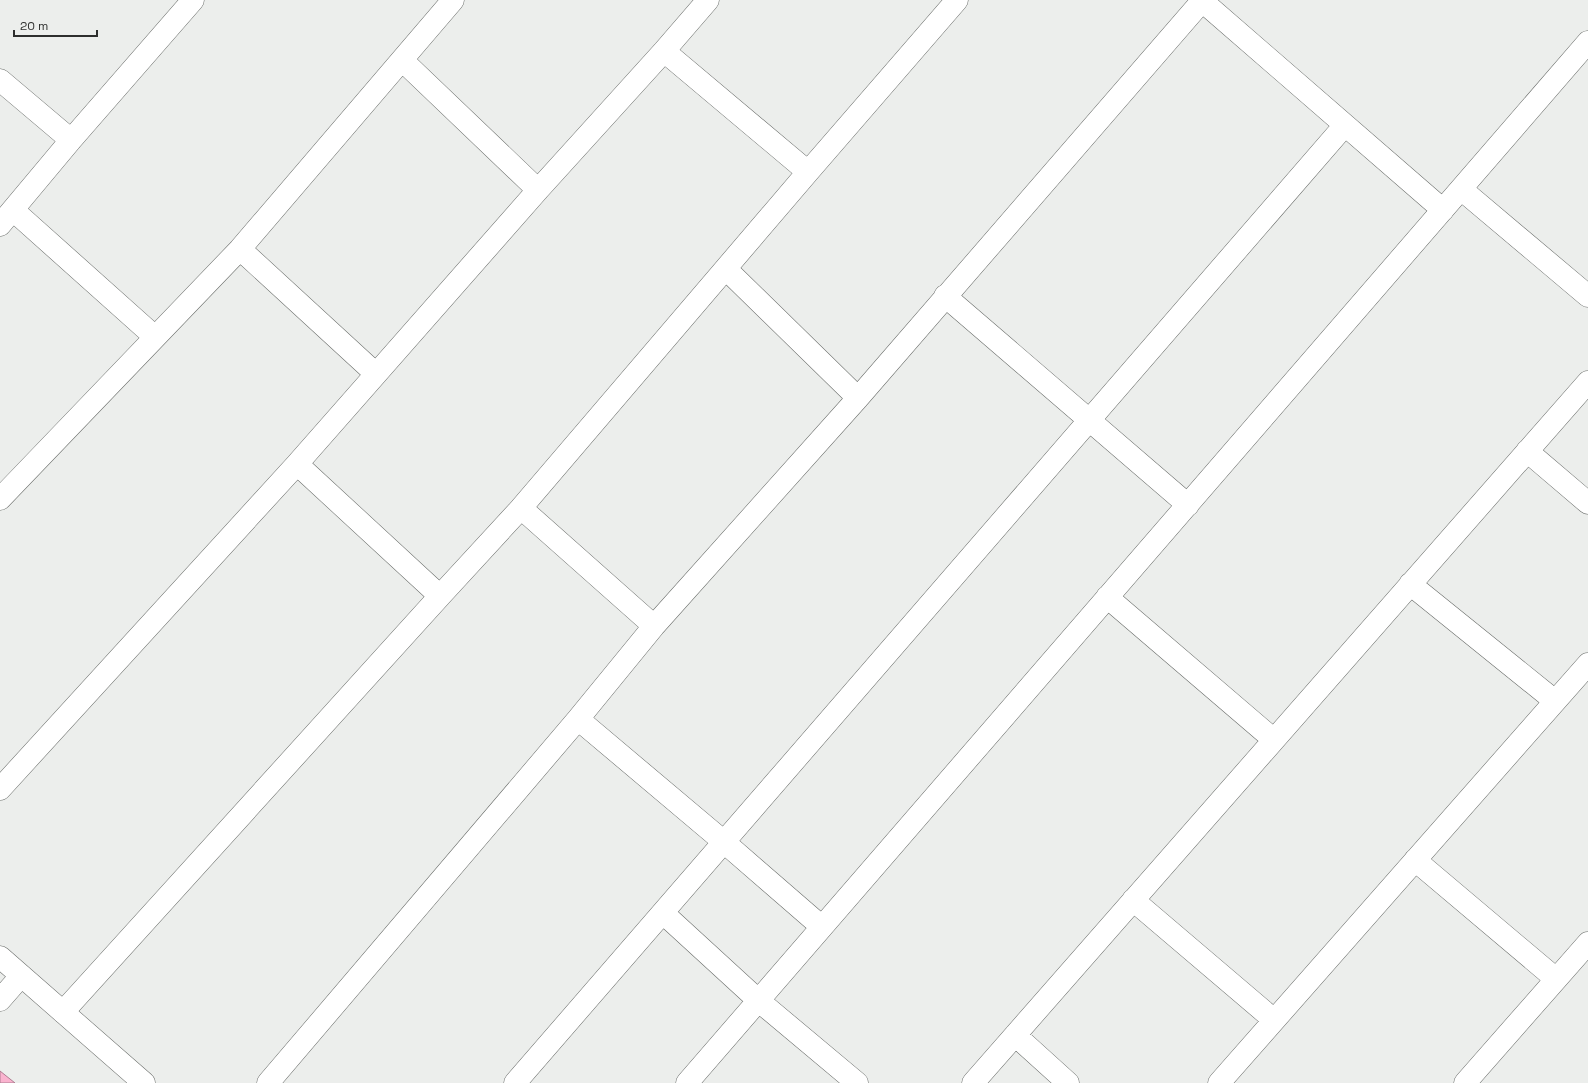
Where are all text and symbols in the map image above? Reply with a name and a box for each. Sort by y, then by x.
scale bar [14,12,97,38]
text: 20 m [20,18,48,34]

